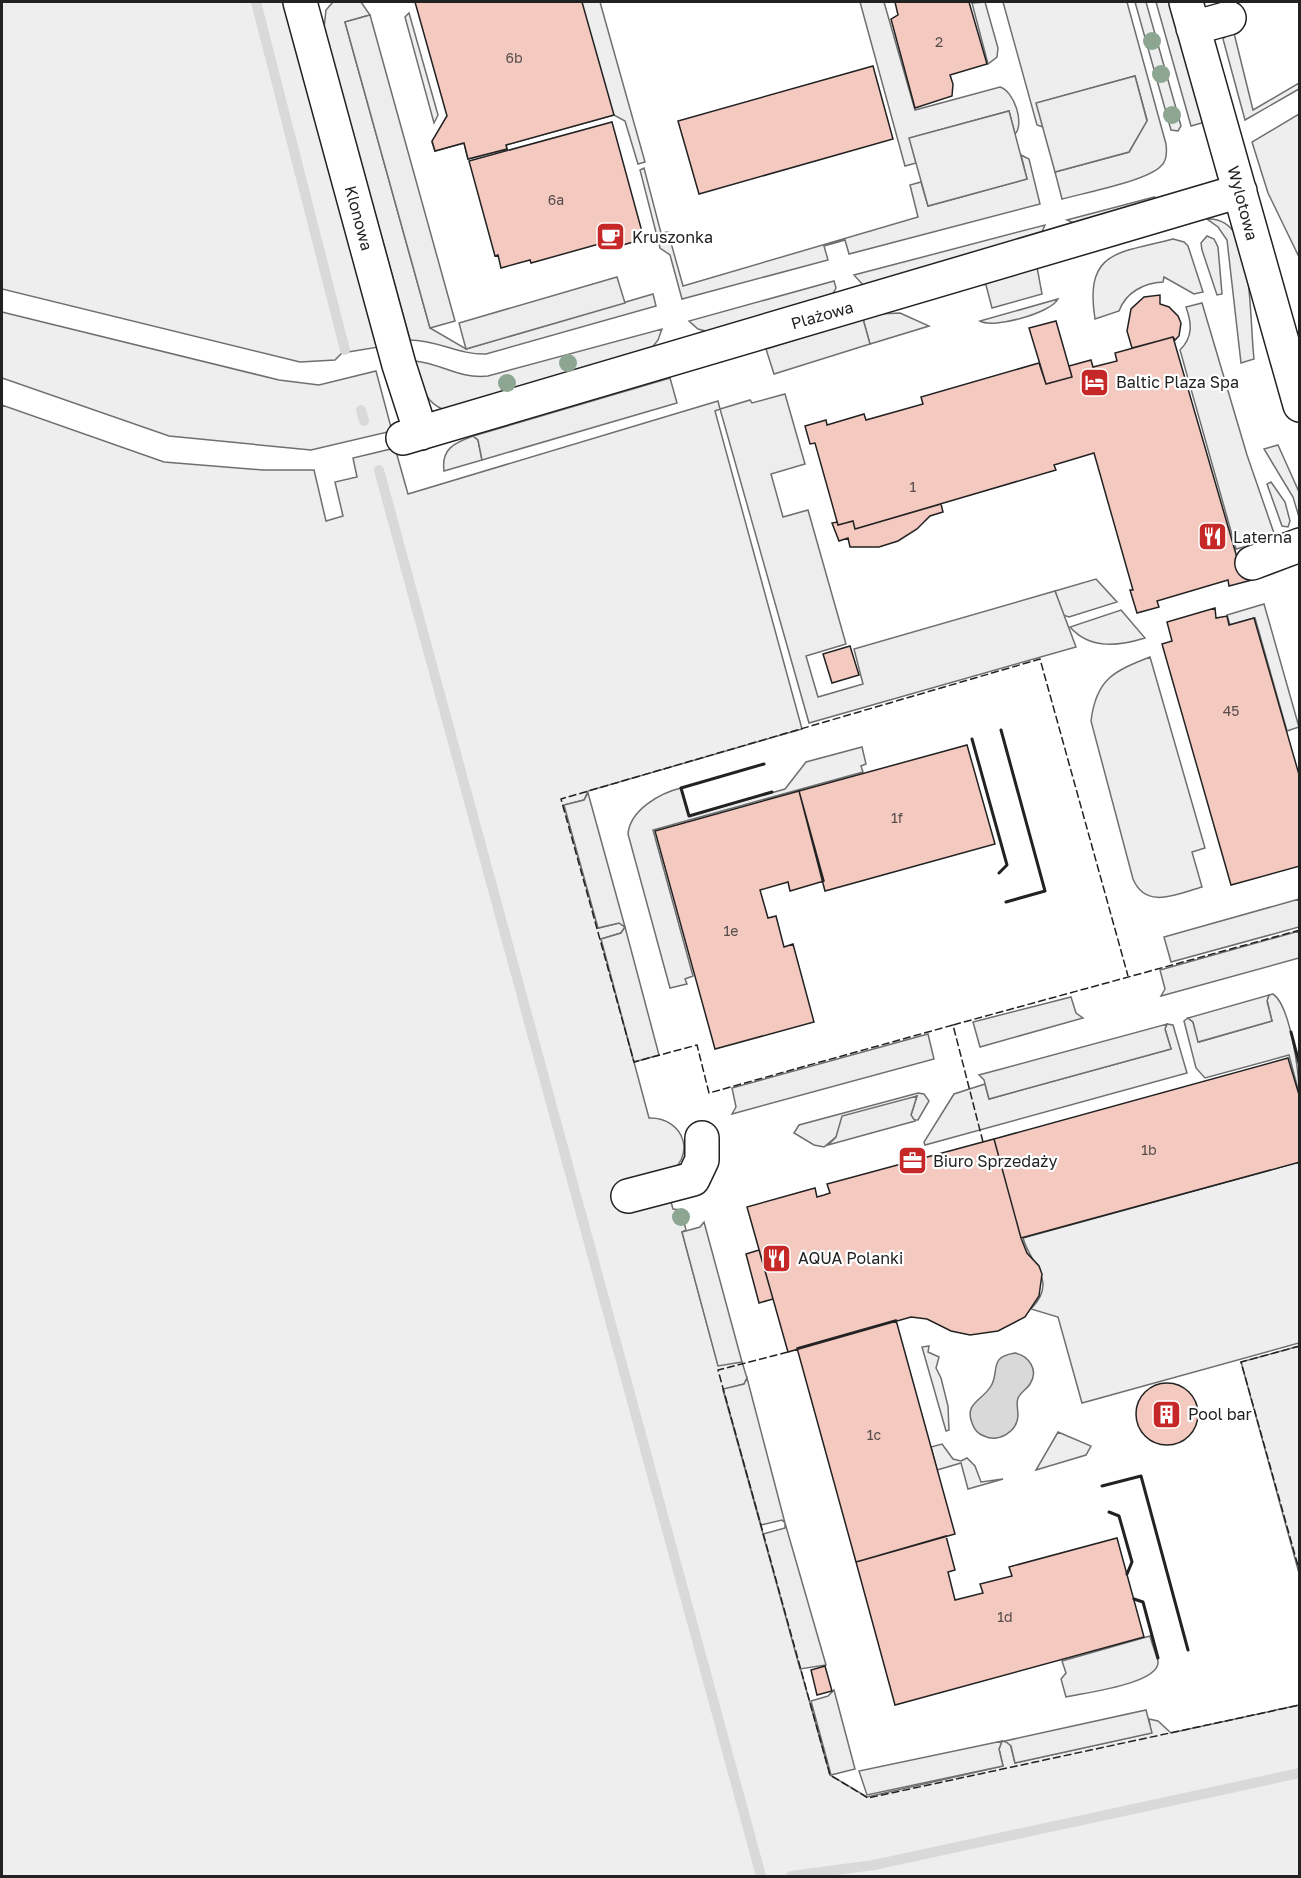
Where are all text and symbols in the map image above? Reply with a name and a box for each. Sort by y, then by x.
house number: 2 [935,33,943,50]
house number: 6b [505,49,523,66]
street label: Wylotowa [1223,164,1263,242]
street label: Klonowa [341,183,377,253]
house number: 6a [548,191,564,208]
cafe icon: Kruszonka [595,221,627,253]
place label: Kruszonka [632,227,713,247]
street label: Plażowa [789,297,855,333]
hotel icon: Baltic Plaza Spa [1079,366,1111,398]
place label: Baltic Plaza Spa [1116,372,1239,392]
house number: 1 [910,478,917,495]
restaurant icon: Laterna [1196,521,1228,553]
place label: Laterna [1233,527,1292,547]
house number: 45 [1223,702,1239,719]
house number: 1f [891,809,903,826]
house number: 1e [724,922,738,939]
house number: 1b [1141,1141,1157,1158]
office icon: Biuro Sprzedaży [896,1145,928,1177]
place label: Biuro Sprzedaży [933,1151,1057,1171]
restaurant icon: AQUA Polanki [761,1242,793,1274]
place label: AQUA Polanki [798,1248,903,1268]
building icon: Pool bar [1151,1398,1183,1430]
place label: Pool bar [1188,1404,1252,1424]
house number: 1c [867,1426,882,1443]
house number: 1d [997,1608,1013,1625]

